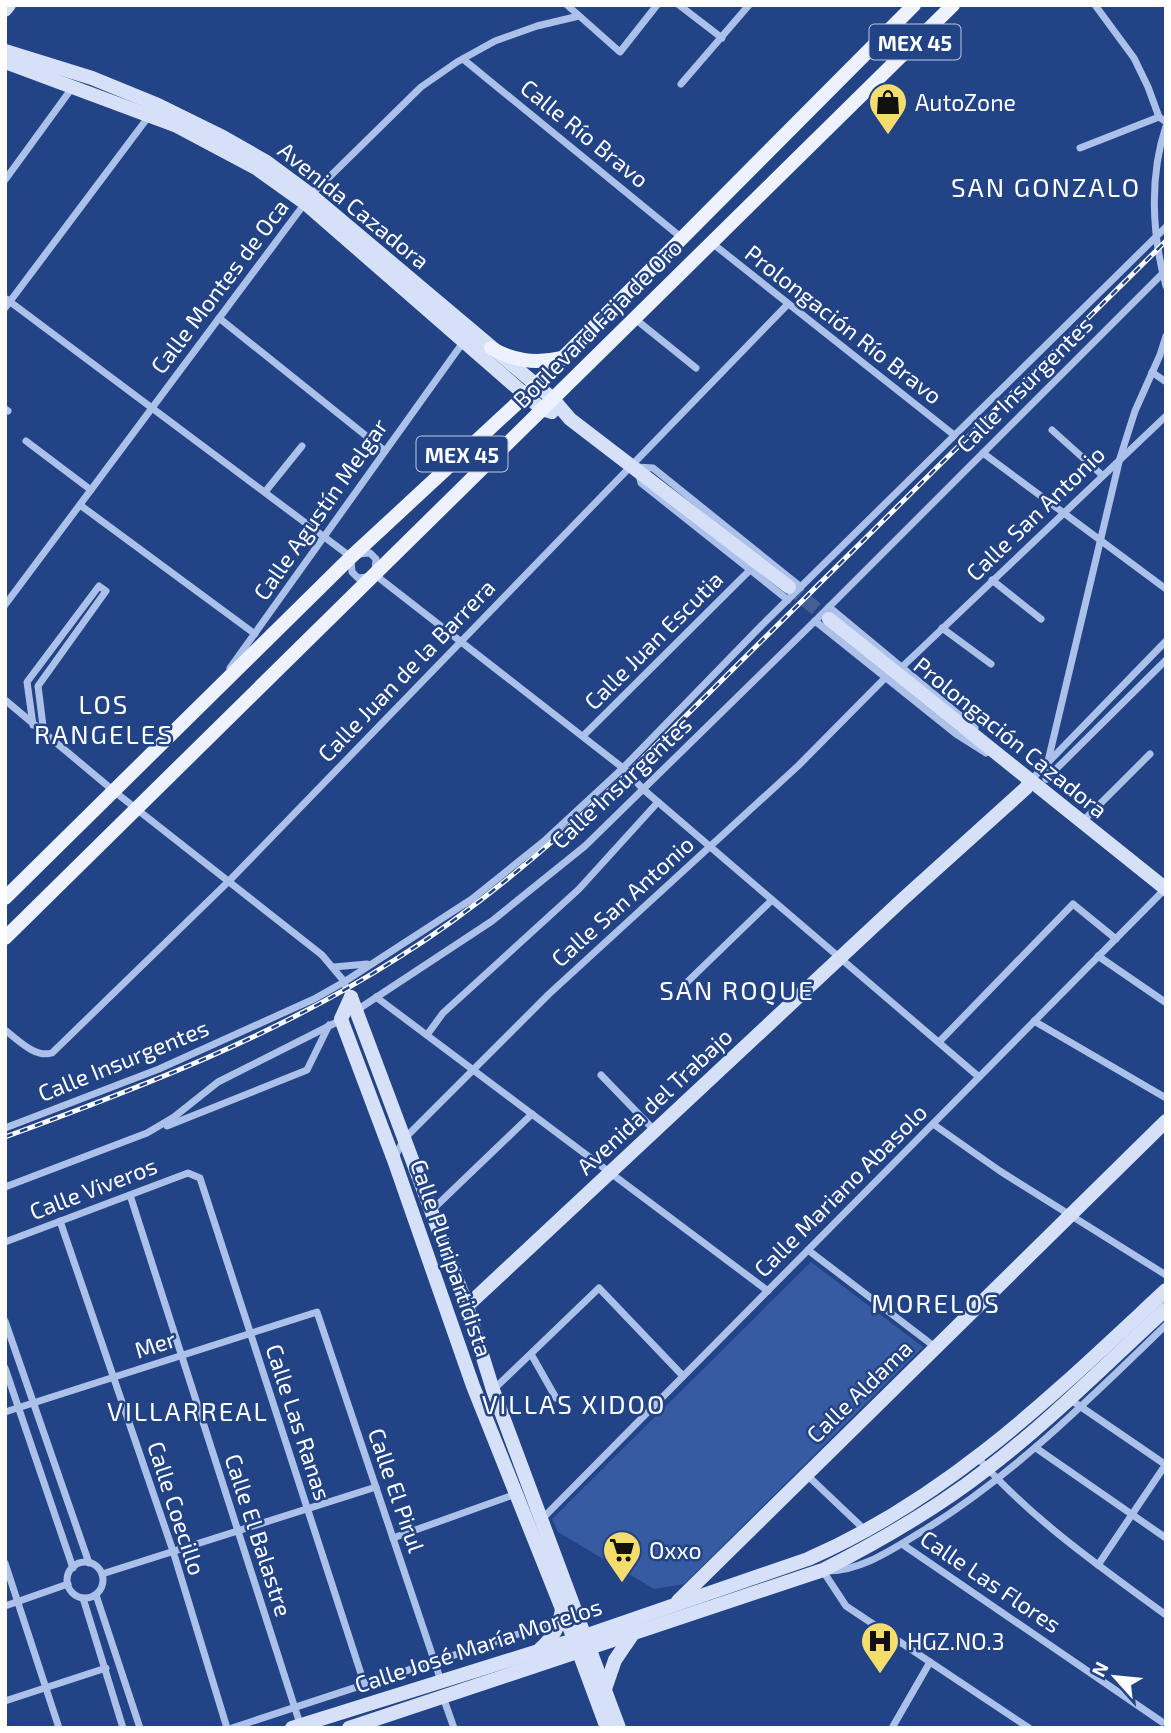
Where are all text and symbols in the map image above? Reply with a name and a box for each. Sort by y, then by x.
road number: MEX 45 [870,24,960,60]
street label: Calle Río Bravo [515,73,655,193]
shop icon: AutoZone [867,81,909,136]
place label: AutoZone [915,88,1016,116]
street label: Avenida Cazadora [273,135,435,275]
district label: SAN GONZALO [951,171,1141,202]
street label: Calle Montes de Oca [144,193,294,379]
street label: Boulevard Faja de Oro [507,233,687,413]
street label: Prolongación Río Bravo [740,238,948,410]
street label: Calle Insurgentes [950,310,1098,458]
street label: Calle Agustín Melgar [247,413,393,605]
road number: MEX 45 [416,436,508,472]
street label: Calle San Antonio [960,440,1110,586]
street label: Calle Juan Escutia [578,565,728,715]
street label: Calle Juan de la Barrera [312,573,500,767]
street label: Prolongación Cazadora [909,650,1113,824]
district label: LOS RANGELES [34,688,174,749]
street label: Calle Insurgentes [545,710,697,854]
street label: Calle San Antonio [545,830,699,972]
district label: SAN ROQUE [659,974,815,1005]
street label: Calle Insurgentes [34,1013,212,1107]
street label: Avenida del Trabajo [570,1022,738,1180]
street label: Calle Mariano Abasolo [748,1098,932,1282]
street label: Calle Viveros [25,1151,161,1225]
street label: Calle Pluripartidista [405,1156,499,1360]
district label: MORELOS [871,1287,1001,1318]
street label: Mer [131,1324,179,1364]
street label: Calle Aldama [800,1334,918,1448]
street label: Calle Las Ranas [261,1340,337,1504]
district label: VILLAS XIDOO [482,1388,666,1419]
district label: VILLARREAL [107,1395,269,1426]
street label: Calle El Pirul [363,1424,431,1556]
street label: Calle Coecillo [142,1438,212,1578]
street label: Calle El Balastre [220,1450,298,1620]
street label: Calle Las Flores [915,1524,1067,1638]
supermarket icon: Oxxo [601,1529,643,1584]
place label: Oxxo [649,1536,701,1564]
street label: Calle José María Morelos [351,1592,605,1698]
hospital icon: HGZ.NO.3 [859,1620,901,1675]
place label: HGZ.NO.3 [907,1627,1005,1655]
north arrow [1080,1642,1150,1712]
text: N [1086,1658,1113,1680]

